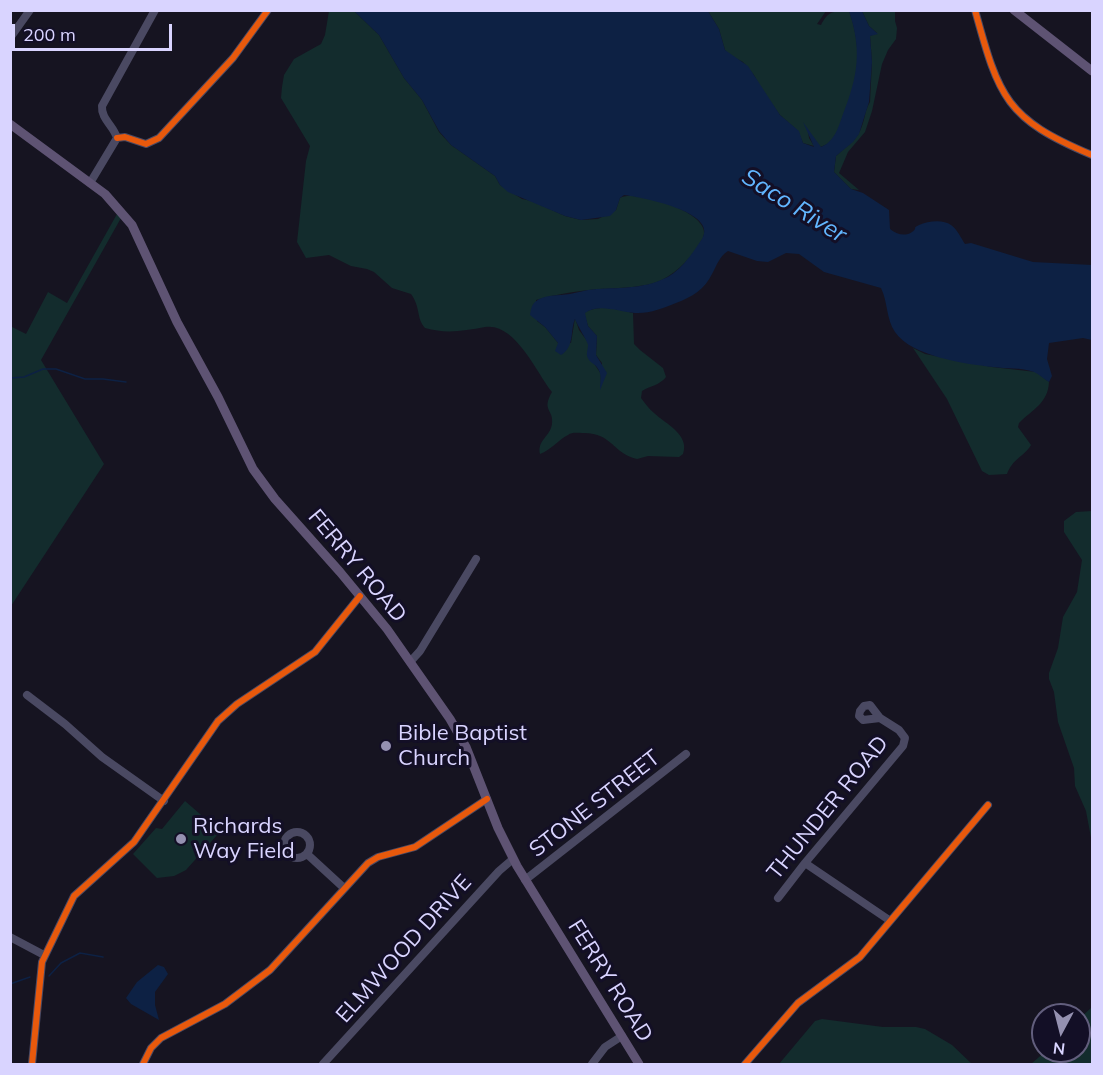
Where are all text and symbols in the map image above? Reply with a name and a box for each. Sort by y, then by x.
scale bar [15,12,176,50]
text: 200 m [23,23,76,46]
water label: Saco River [736,163,852,249]
street label: FERRY ROAD [302,504,412,628]
place label: Bible Baptist Church [398,720,527,772]
street label: THUNDER ROAD [762,731,894,885]
marker: Bible Baptist Church [379,739,393,753]
street label: STONE STREET [524,745,666,863]
place label: Richards Way Field [193,813,295,864]
marker: Richards Way Field [174,832,188,846]
street label: ELMWOOD DRIVE [331,870,477,1028]
street label: FERRY ROAD [562,915,658,1047]
north arrow [1031,1003,1091,1063]
text: N [1052,1038,1066,1060]

